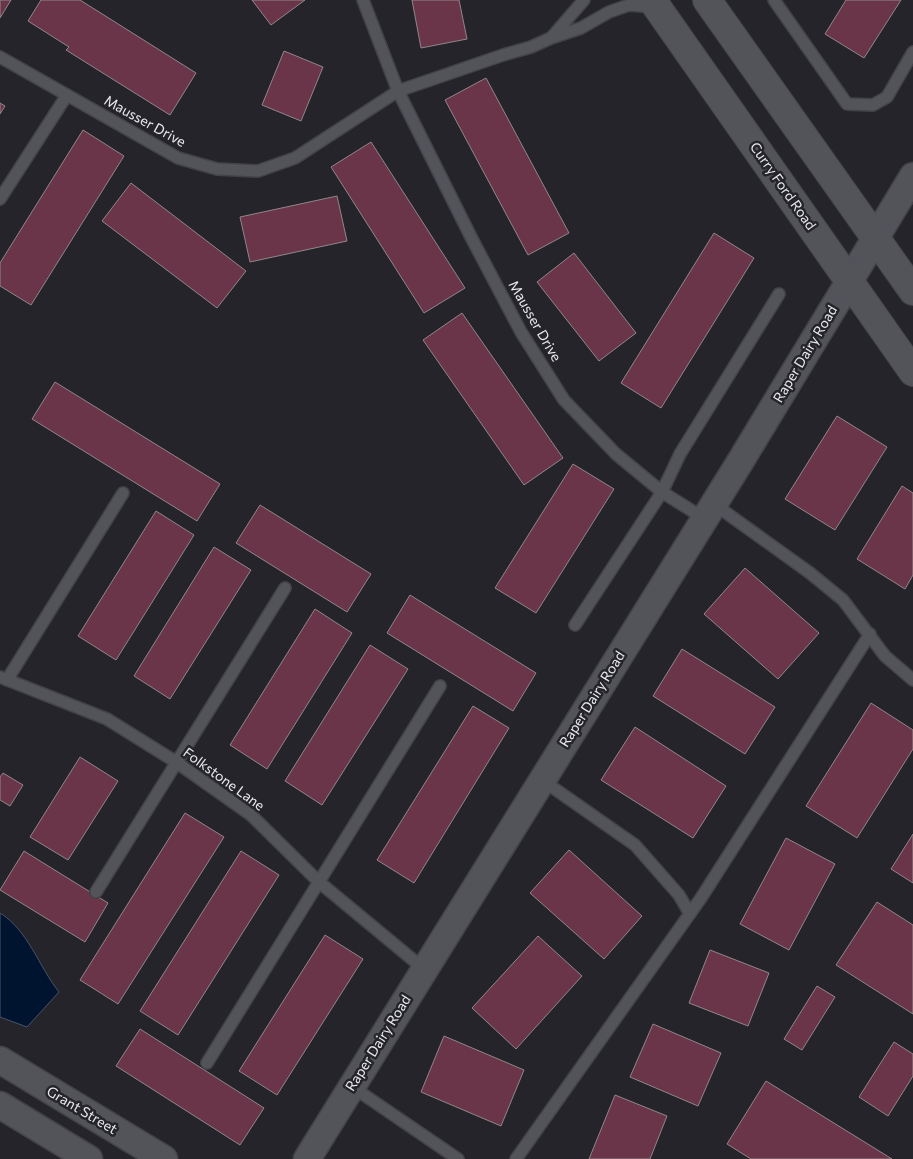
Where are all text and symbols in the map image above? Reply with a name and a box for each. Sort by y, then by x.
street label: Mausser Drive [101,91,189,150]
street label: Curry Ford Road [747,138,820,233]
street label: Mausser Drive [505,277,565,364]
street label: Raper Dairy Road [769,302,840,405]
street label: Raper Dairy Road [555,648,628,750]
street label: Folkstone Lane [180,743,268,814]
street label: Raper Dairy Road [341,992,414,1094]
street label: Grant Street [44,1082,121,1137]

